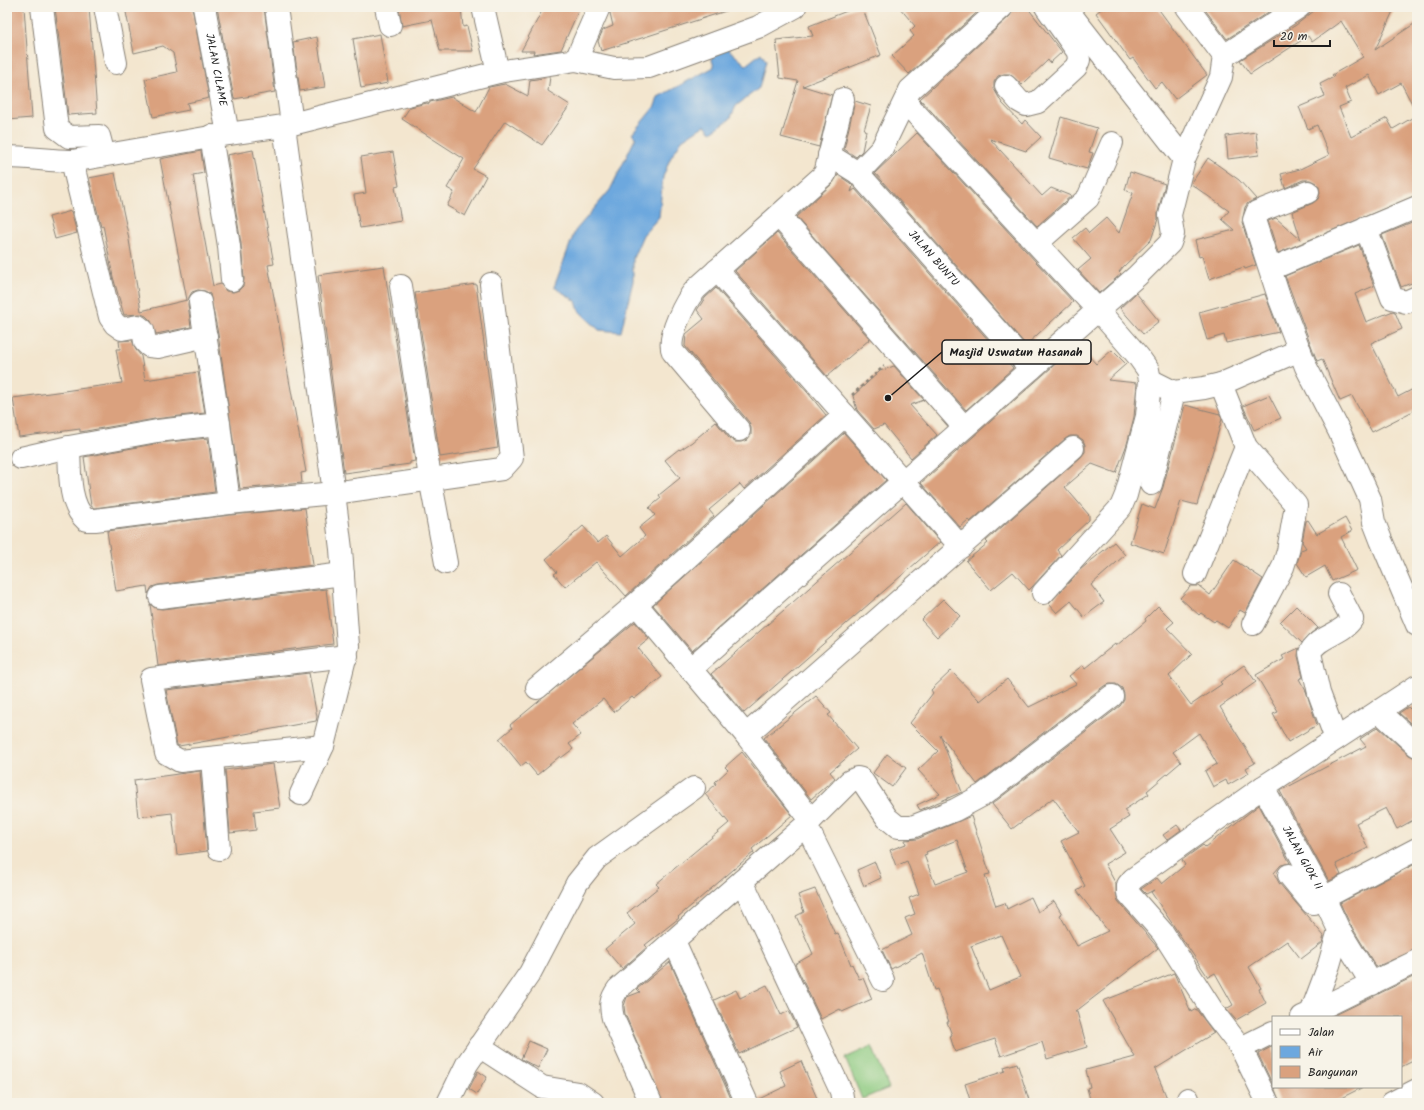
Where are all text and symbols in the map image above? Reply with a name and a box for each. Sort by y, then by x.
scale bar [1274,22,1330,48]
text: 20 m [1280,27,1308,46]
street label: JALAN CILAME [200,32,232,109]
street label: JALAN BUNTU [903,226,964,291]
callout: Masjid Uswatun Hasanah [942,340,1091,364]
text: Masjid Uswatun Hasanah [949,343,1083,362]
street label: JALAN GIOK II [1277,822,1327,893]
legend [1272,1016,1402,1088]
text: Jalan [1308,1023,1334,1042]
text: Air [1308,1043,1323,1062]
text: Bangunan [1308,1063,1358,1082]

